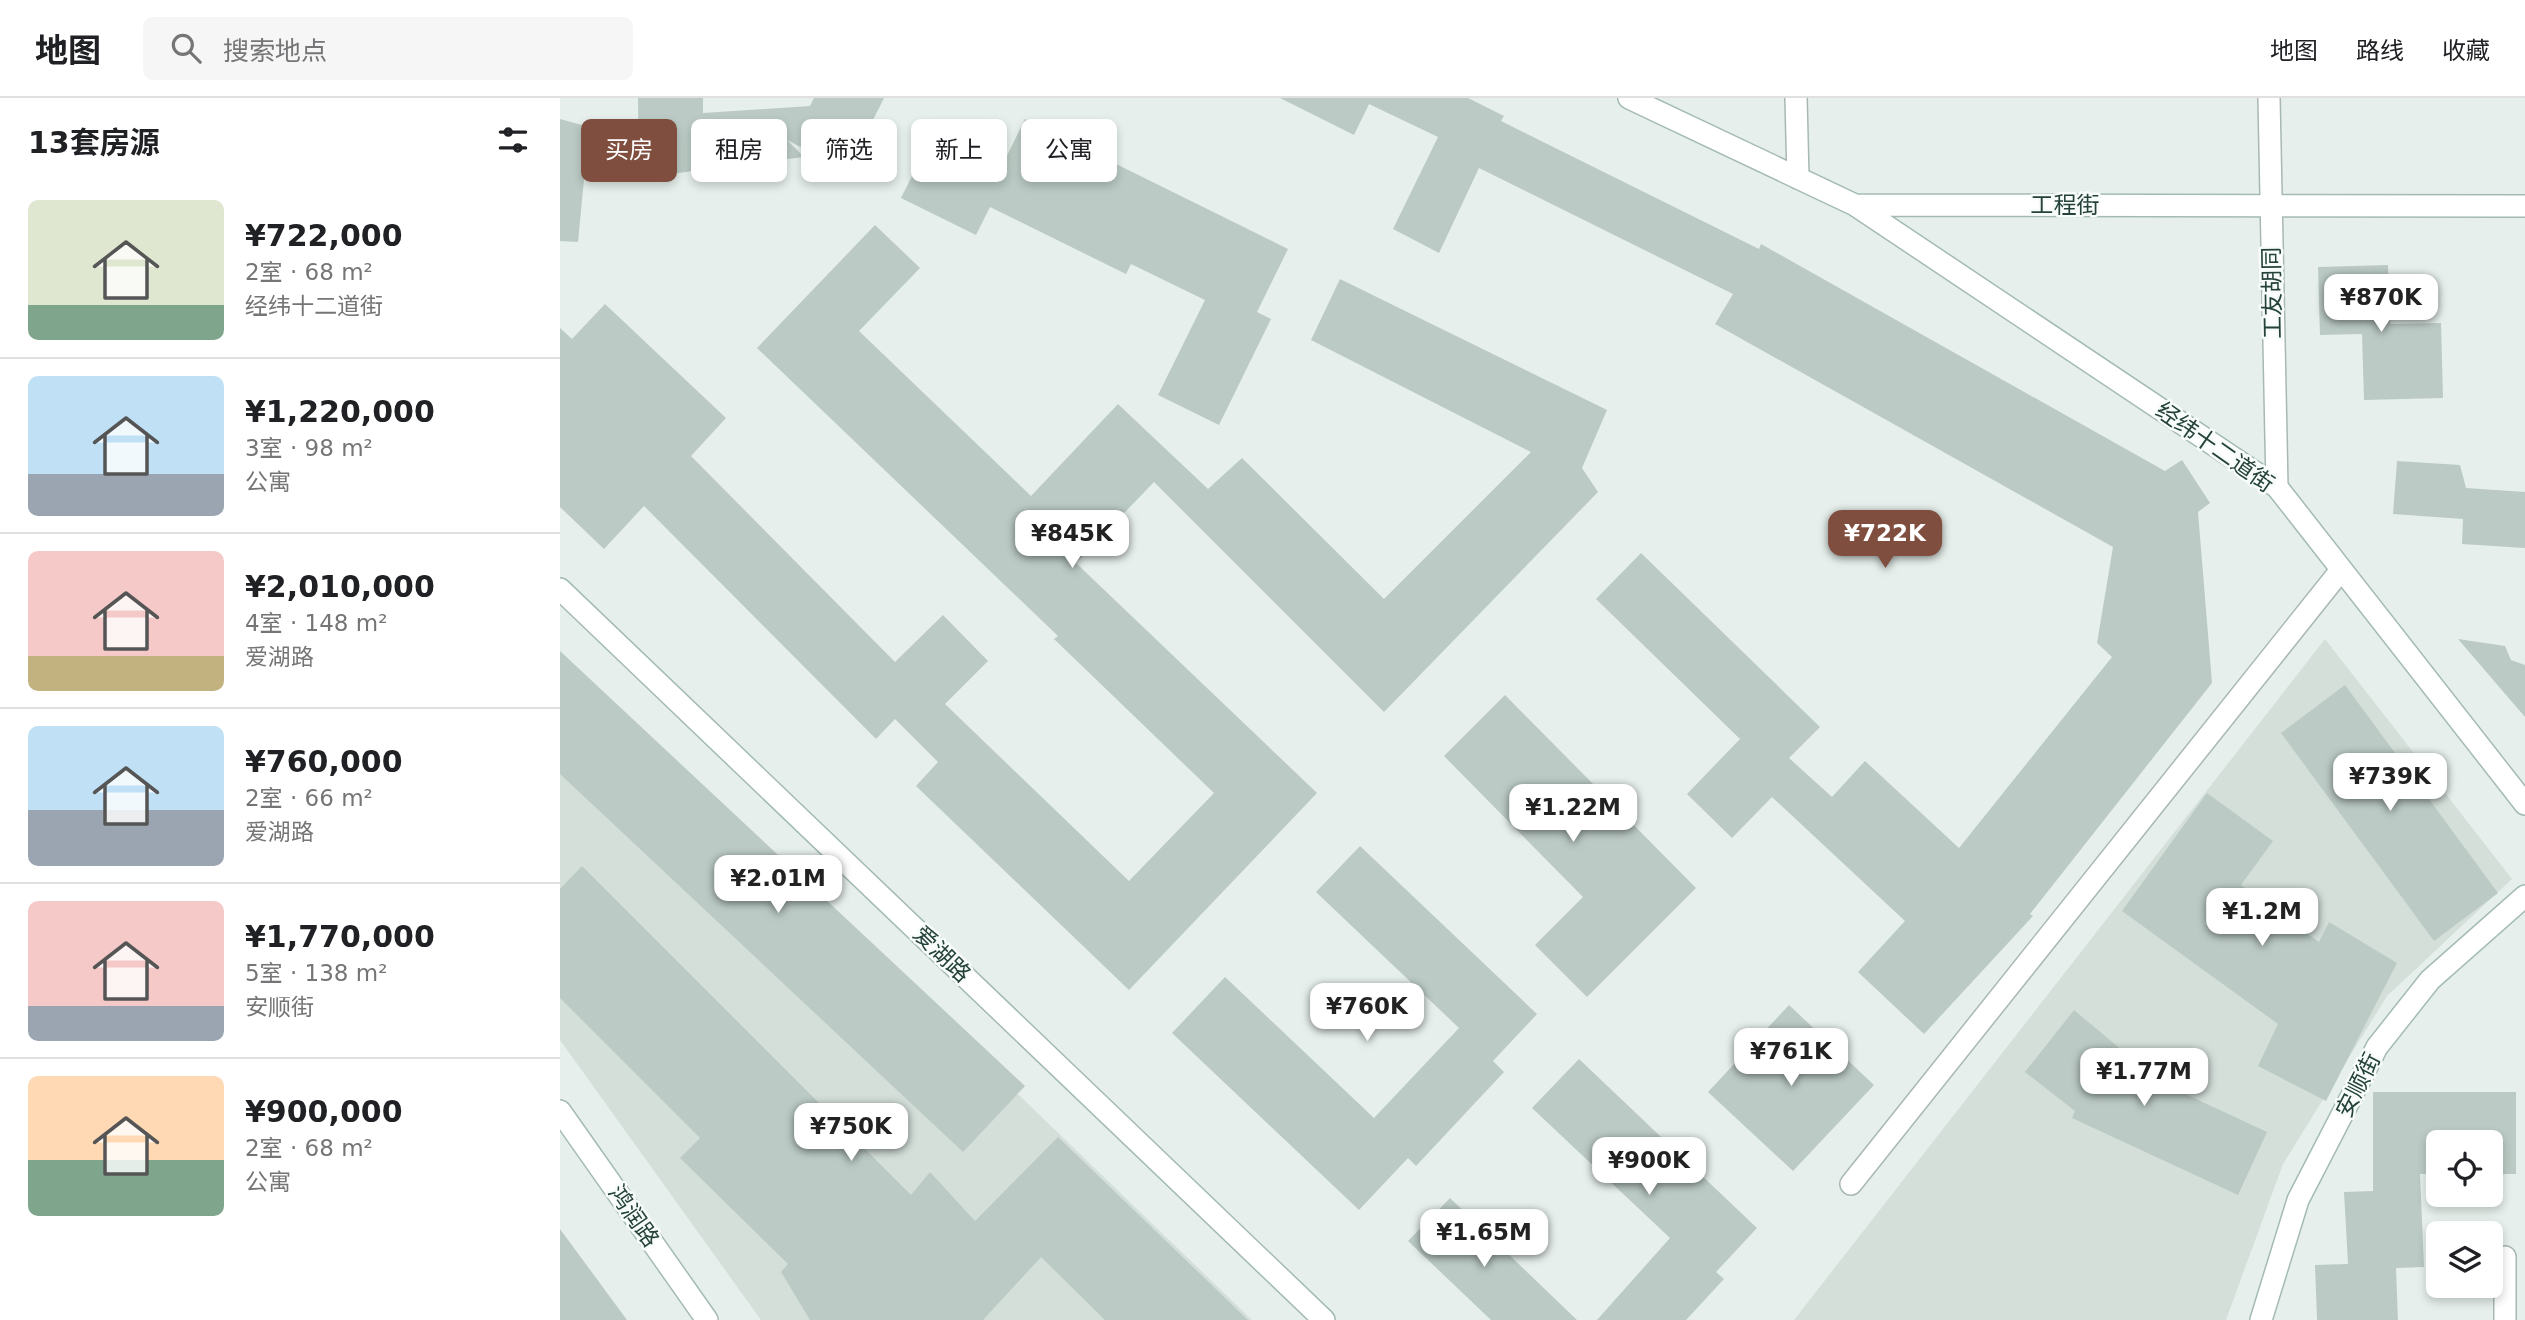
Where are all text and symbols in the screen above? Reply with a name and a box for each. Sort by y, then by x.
search box [143,17,633,80]
icon: search [167,29,205,67]
text: 地图 [35,31,101,70]
text: 搜索地点 [223,36,327,66]
text: 地图 [2270,37,2318,65]
text: 路线 [2356,37,2404,65]
text: 收藏 [2442,37,2490,65]
chip: 买房 [581,119,677,182]
chip: 租房 [691,119,787,182]
chip: 筛选 [801,119,897,182]
chip: 新上 [911,119,1007,182]
chip: 公寓 [1021,119,1117,182]
icon: filters [494,121,532,159]
text: 13套房源 [28,125,160,160]
street label: 工程街 [2031,192,2100,218]
text: ¥722,000 [245,218,403,253]
icon: home [84,228,168,312]
street label: 工友胡同 [2258,247,2286,339]
text: 2室 · 68 m² [245,259,373,285]
pin: ¥870K [2332,274,2430,334]
text: ¥870K [2340,284,2422,310]
text: 经纬十二道街 [245,293,383,319]
text: ¥1,220,000 [245,394,435,429]
street label: 经纬十二道街 [2151,397,2279,497]
icon: home [84,404,168,488]
text: 3室 · 98 m² [245,435,373,461]
text: 公寓 [245,469,291,495]
pin: ¥845K [1023,510,1121,570]
pin: ¥722K [1836,510,1934,570]
text: ¥845K [1031,520,1113,546]
text: ¥722K [1844,520,1926,546]
text: ¥2,010,000 [245,569,435,604]
icon: home [84,579,168,663]
text: 4室 · 148 m² [245,610,387,636]
text: 爱湖路 [245,644,314,670]
text: ¥760,000 [245,744,403,779]
icon: home [84,754,168,838]
pin: ¥739K [2341,754,2439,813]
text: ¥739K [2349,763,2431,789]
pin: ¥1.22M [1516,784,1630,844]
text: 2室 · 66 m² [245,785,373,811]
text: ¥1.22M [1525,794,1621,820]
text: 爱湖路 [245,819,314,845]
pin: ¥2.01M [721,856,835,915]
text: ¥2.01M [730,865,826,891]
pin: ¥1.2M [2213,888,2311,948]
text: ¥1.2M [2222,898,2302,924]
text: ¥1,770,000 [245,919,435,954]
street label: 爱湖路 [908,921,976,987]
icon: home [84,929,168,1013]
text: 5室 · 138 m² [245,960,387,986]
pin: ¥760K [1318,984,1416,1043]
text: ¥760K [1326,993,1408,1019]
text: 安顺街 [245,994,314,1020]
pin: ¥761K [1742,1028,1840,1088]
text: ¥761K [1750,1038,1832,1064]
pin: ¥1.77M [2087,1048,2201,1108]
street label: 安顺街 [2331,1048,2385,1122]
text: ¥1.77M [2096,1058,2192,1084]
text: ¥900,000 [245,1094,403,1129]
icon: home [84,1104,168,1188]
pin: ¥750K [802,1104,900,1163]
text: ¥750K [810,1113,892,1139]
map controls [2426,1130,2503,1298]
button: locate [2426,1130,2503,1207]
text: 2室 · 68 m² [245,1135,373,1161]
pin: ¥900K [1600,1138,1698,1197]
text: ¥900K [1608,1147,1690,1173]
text: 公寓 [245,1169,291,1195]
street label: 鸿润路 [604,1180,664,1252]
pin: ¥1.65M [1427,1210,1541,1269]
text: ¥1.65M [1436,1219,1532,1245]
button: layers [2426,1221,2503,1298]

